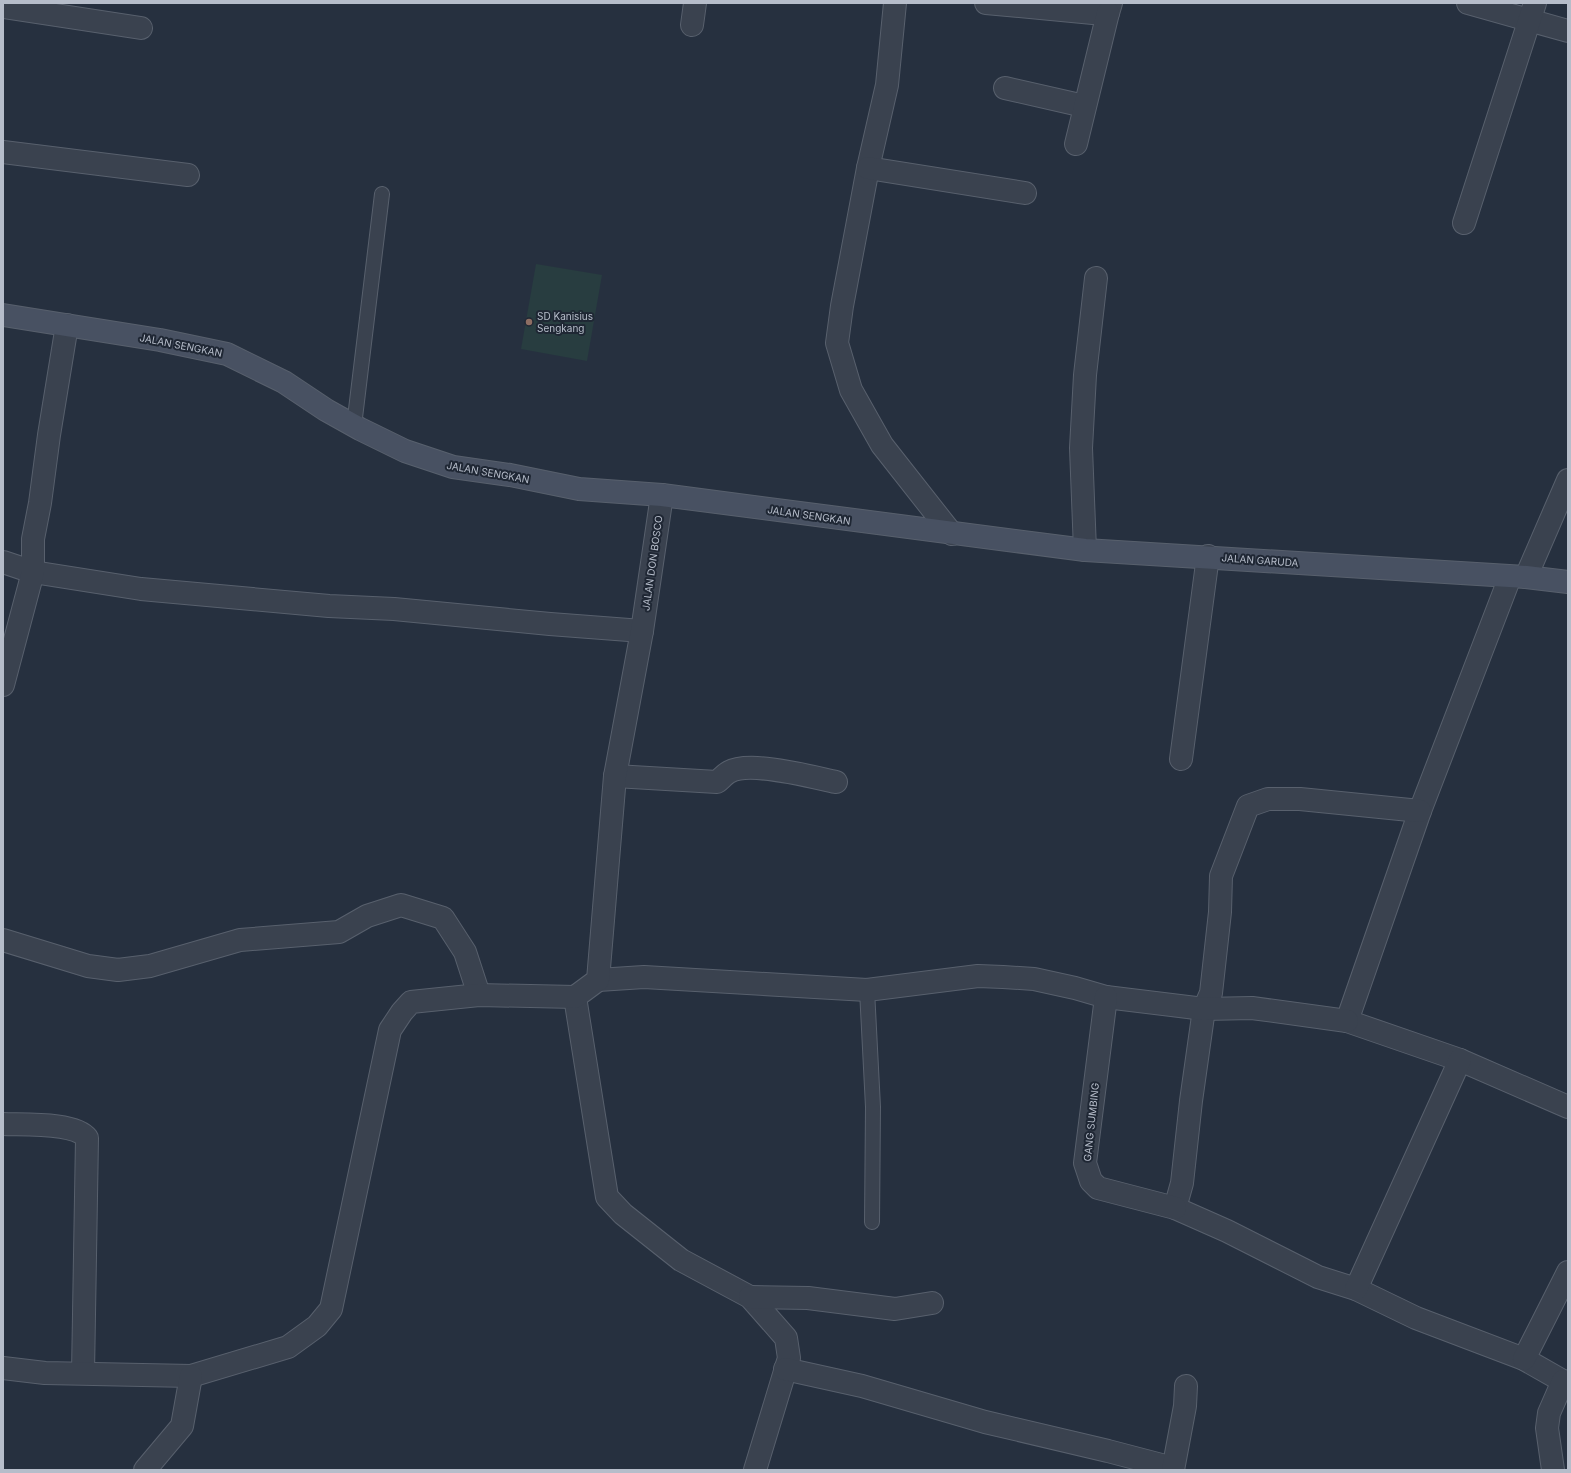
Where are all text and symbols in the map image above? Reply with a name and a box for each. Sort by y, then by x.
place label: SD Kanisius Sengkang [537,310,593,334]
marker: SD Kanisius Sengkang [524,317,534,327]
street label: JALAN SENGKAN [139,331,223,359]
street label: JALAN SENGKAN [446,459,530,485]
street label: JALAN SENGKAN [767,503,851,527]
street label: JALAN DON BOSCO [639,514,665,611]
street label: JALAN GARUDA [1221,551,1299,569]
street label: GANG SUMBING [1081,1082,1101,1162]

